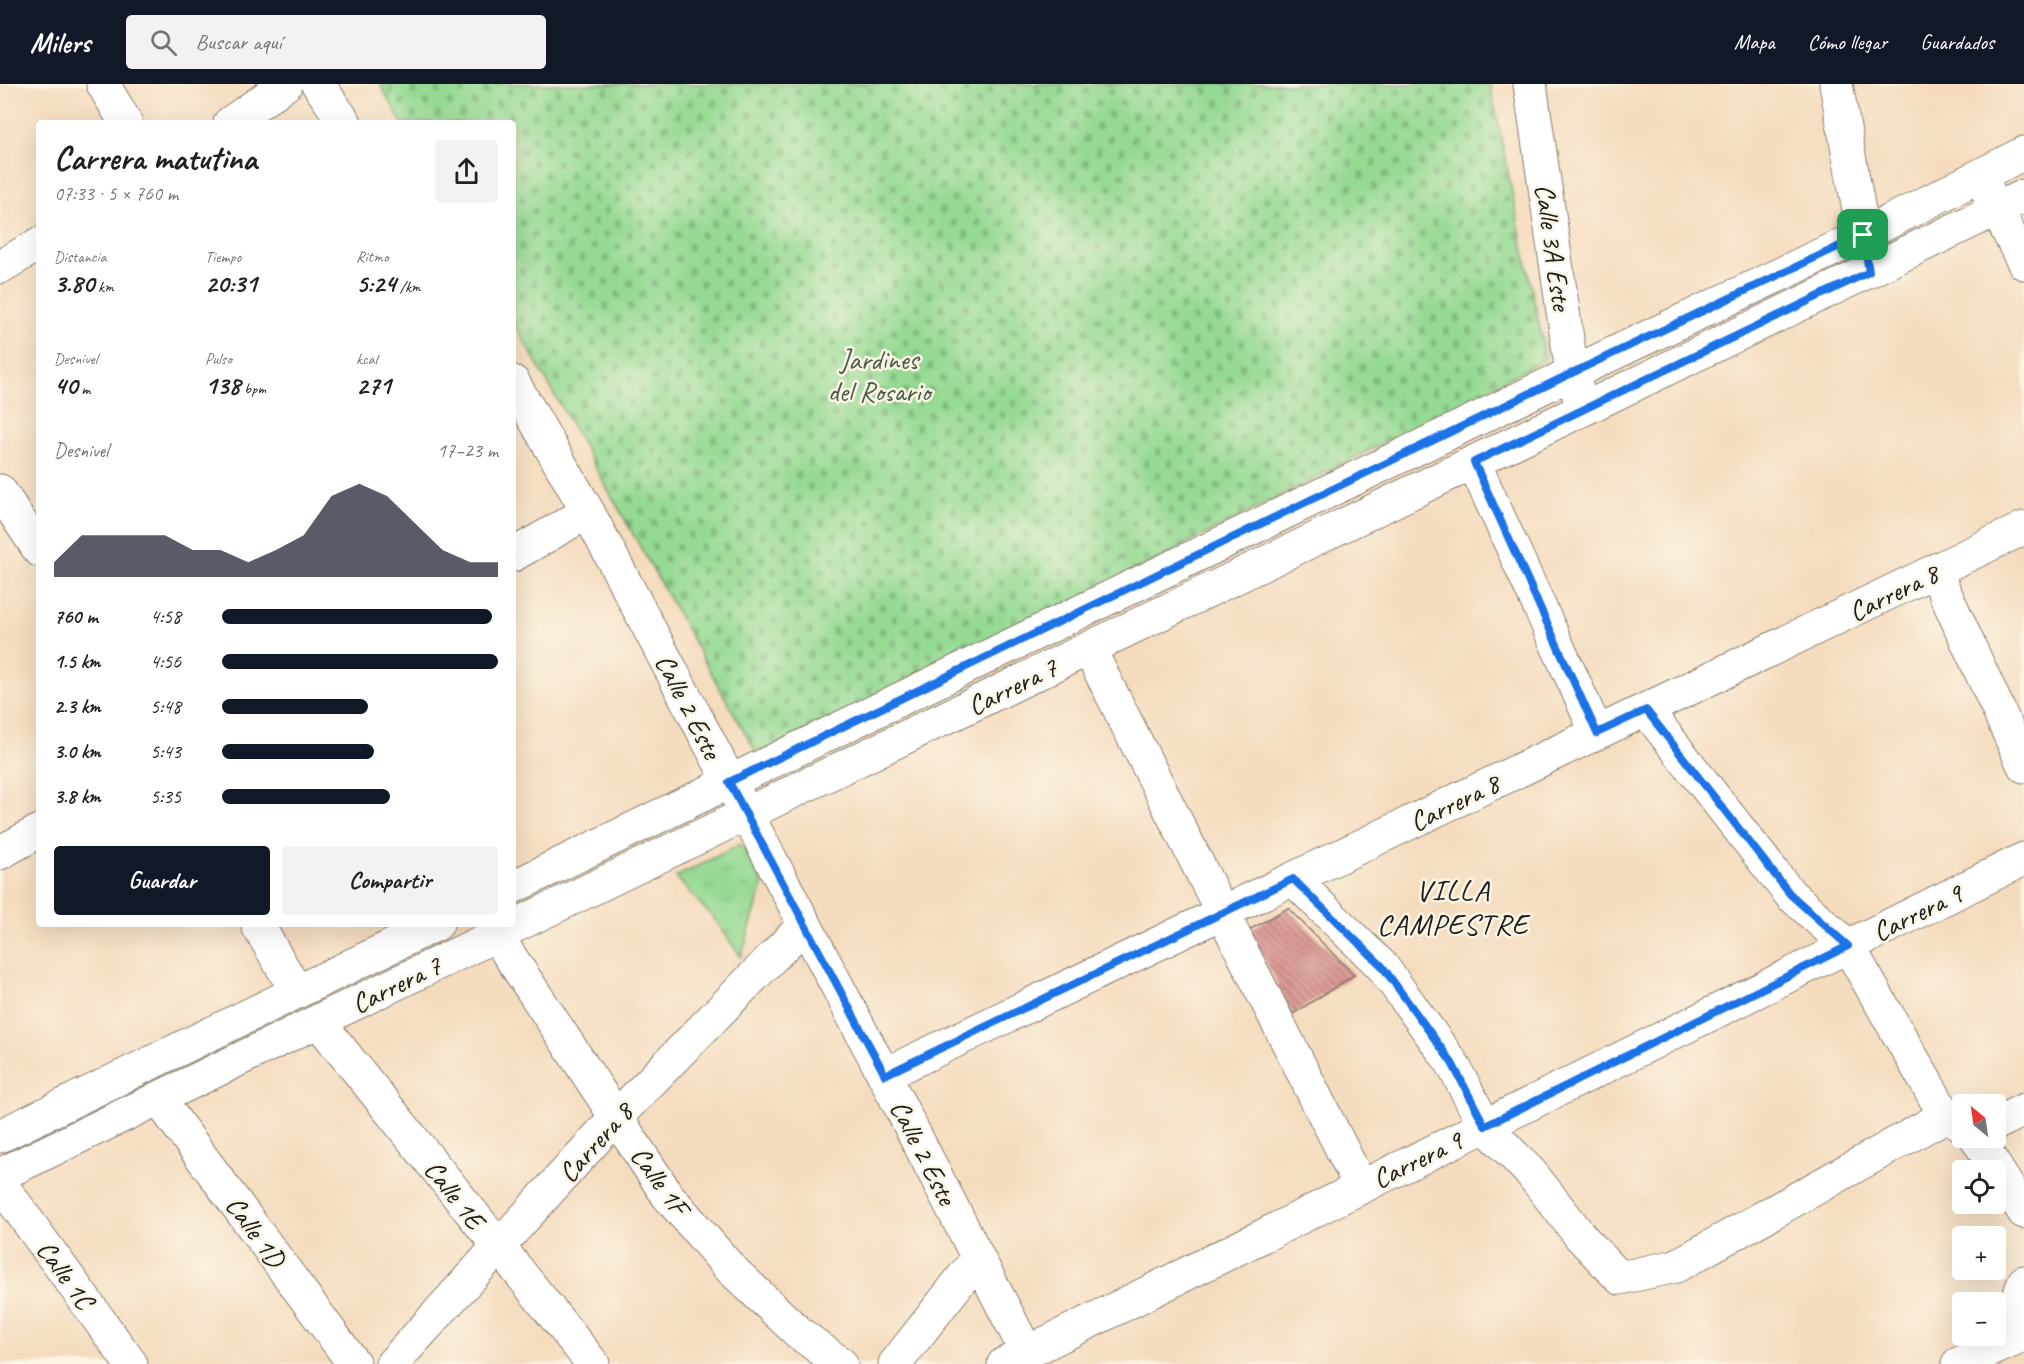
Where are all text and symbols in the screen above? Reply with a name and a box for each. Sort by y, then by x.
search box [126,15,546,69]
text: Milers [30,25,90,60]
icon: search [147,26,180,59]
text: Buscar aquí [195,28,282,56]
text: Mapa [1734,29,1775,55]
text: Cómo llegar [1808,29,1887,55]
text: Guardados [1920,29,1994,55]
text: Carrera matutina [54,137,257,179]
button: share [435,140,498,203]
text: 07:33 · 5 × 760 m [54,181,178,206]
street label: Calle 3A Este [1527,182,1580,314]
pin [1837,209,1888,260]
icon: arrive [1846,218,1879,251]
text: Distancia [54,247,107,267]
text: Tiempo [205,247,241,267]
text: Ritmo [356,247,388,267]
text: 3.80 [54,267,94,300]
text: 20:31 [205,267,257,300]
text: 5:24 [356,267,396,300]
text: km [94,277,114,297]
text: /km [396,277,421,297]
park label: Jardines del Rosario [828,342,933,409]
text: Desnivel [54,349,97,369]
text: Pulso [205,349,232,369]
text: kcal [356,349,377,369]
text: 40 [54,369,77,402]
text: 138 [205,369,240,402]
text: 271 [356,369,391,402]
text: m [77,379,90,399]
text: bpm [240,379,266,399]
text: Desnivel [54,438,108,463]
text: 17–23 m [437,438,498,463]
street label: Carrera 8 [1843,555,1946,629]
text: 760 m [54,604,98,629]
text: 4:58 [150,604,181,629]
street label: Calle 2 Este [647,648,731,766]
text: 1.5 km [54,649,100,674]
text: 4:56 [150,649,181,674]
street label: Carrera 7 [962,649,1064,723]
text: 2.3 km [54,694,101,719]
text: 5:48 [150,694,181,719]
text: 3.0 km [54,739,101,764]
text: 5:43 [150,739,181,764]
street label: Carrera 8 [1404,765,1507,839]
text: 3.8 km [54,784,101,809]
text: 5:35 [150,784,181,809]
button: Guardar [54,846,270,915]
button: Compartir [282,846,498,915]
district label: VILLA CAMPESTRE [1377,871,1532,943]
street label: Carrera 9 [1867,875,1970,949]
street label: Carrera 7 [346,947,448,1021]
street label: Carrera 8 [550,1093,642,1190]
street label: Calle 2 Este [882,1094,966,1212]
north arrow [1952,1094,2006,1148]
map controls [1952,1094,2006,1346]
street label: Carrera 9 [1367,1122,1470,1196]
street label: Calle 1F [623,1139,700,1226]
street label: Calle 1E [417,1153,494,1238]
button: locate [1952,1160,2006,1214]
street label: Calle 1D [218,1189,295,1276]
button: + [1952,1226,2006,1280]
street label: Calle 1C [29,1233,104,1318]
button: − [1952,1292,2006,1346]

